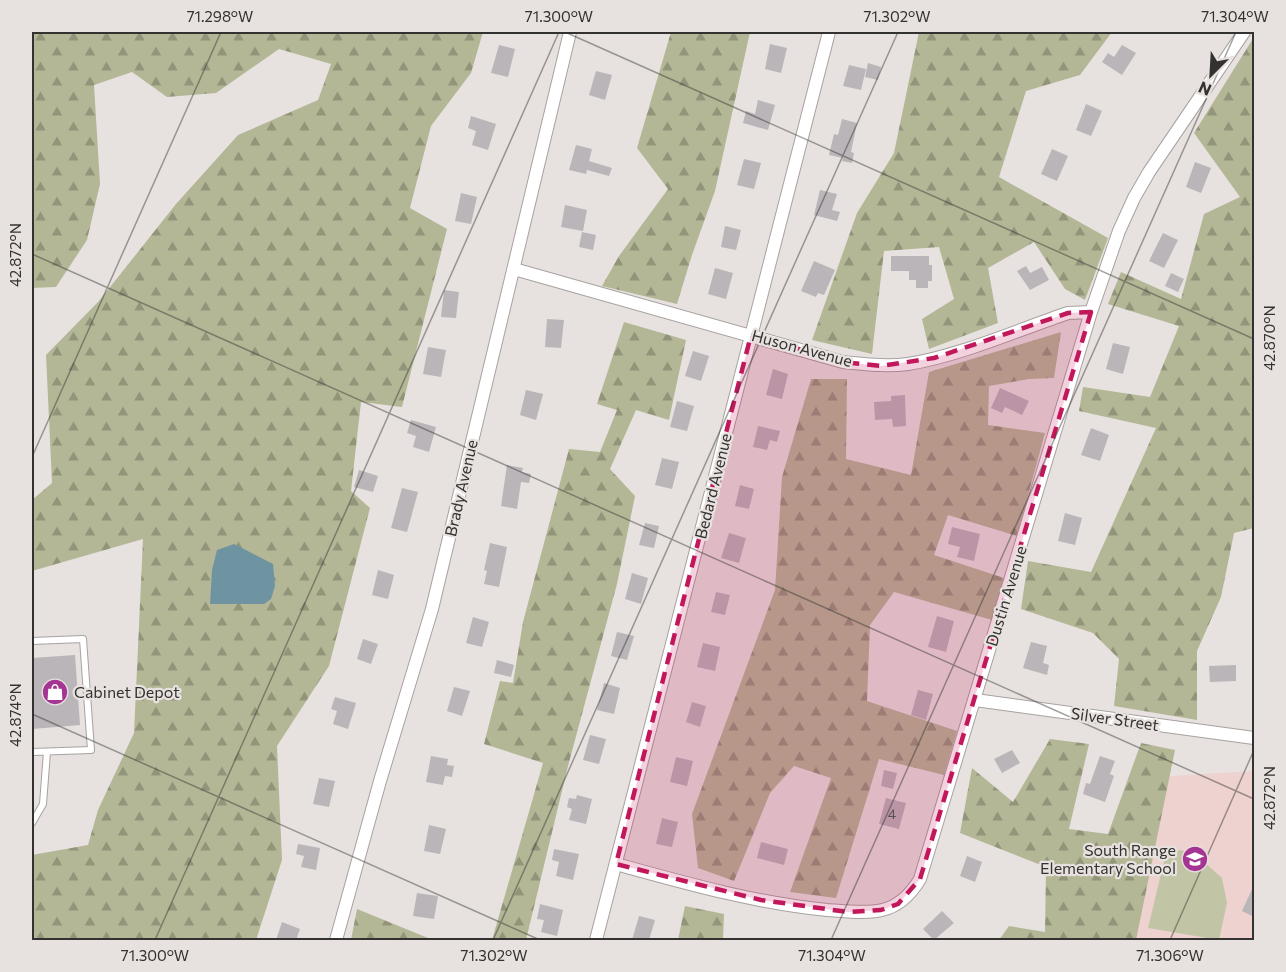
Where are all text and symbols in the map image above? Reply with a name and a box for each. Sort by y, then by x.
text: 71.298°W [187,7,253,25]
text: 71.300°W [525,7,593,25]
text: 71.302°W [864,7,930,25]
text: 71.304°W [1201,7,1269,25]
north arrow [1181,45,1241,105]
text: N [1195,78,1214,100]
text: 42.872°N [6,223,24,287]
text: 42.870°N [1260,305,1278,371]
street label: Huson Avenue [750,325,854,370]
street label: Bedard Avenue [690,431,735,541]
street label: Brady Avenue [440,438,481,538]
street label: Dustin Avenue [981,543,1030,648]
shop icon: Cabinet Depot [40,677,70,707]
place label: Cabinet Depot [74,682,180,701]
text: 42.874°N [6,683,24,747]
street label: Silver Street [1070,703,1161,734]
text: 42.872°N [1260,766,1278,830]
house number: 4 [888,805,897,822]
place label: South Range Elementary School [1040,840,1176,877]
school or university icon: South Range Elementary School [1180,844,1210,874]
text: 71.300°W [121,946,189,964]
text: 71.302°W [461,946,527,964]
text: 71.304°W [798,946,866,964]
text: 71.306°W [1136,946,1204,964]

